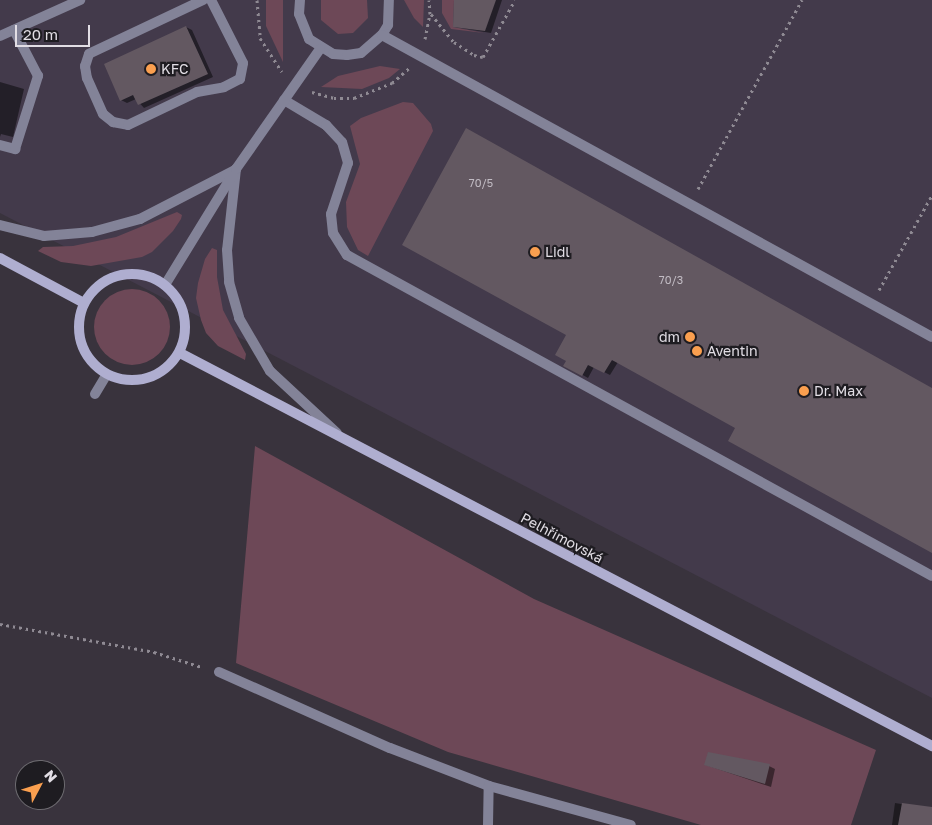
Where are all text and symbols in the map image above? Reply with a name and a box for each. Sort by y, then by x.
scale bar [18,15,92,47]
text: 20 m [23,25,58,43]
place label: KFC [161,61,188,77]
marker: KFC [145,63,157,75]
house number: 70/5 [469,176,493,190]
place label: Lidl [545,244,570,260]
marker: Lidl [529,246,541,258]
house number: 70/3 [659,273,683,287]
place label: dm [659,329,680,345]
marker: dm [684,331,696,343]
place label: Aventin [707,343,758,359]
marker: Aventin [691,345,703,357]
place label: Dr. Max [814,383,863,399]
marker: Dr. Max [798,385,810,397]
street label: Pelhřimovská [518,509,606,567]
north arrow [15,760,65,810]
text: N [41,766,61,785]

